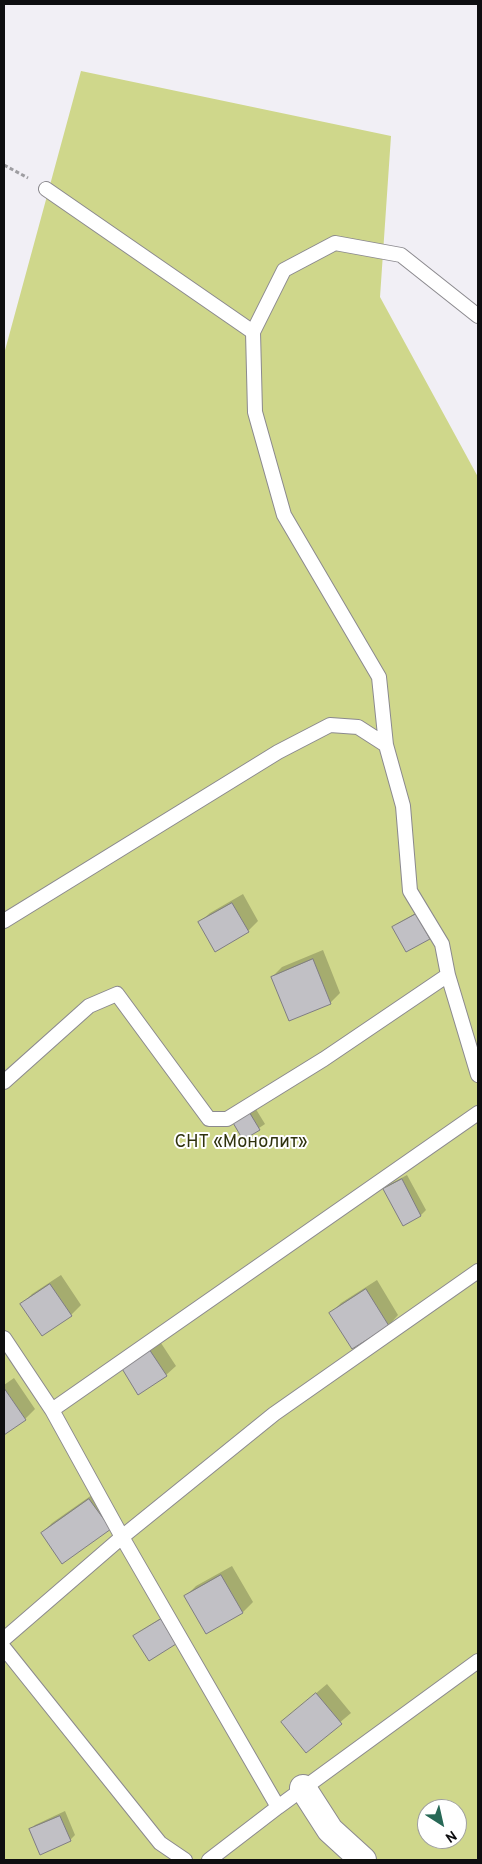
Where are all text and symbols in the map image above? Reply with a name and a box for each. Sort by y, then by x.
park label: СНТ «Монолит» [175,1132,307,1154]
north arrow [417,1799,467,1849]
text: N [441,1826,459,1846]

